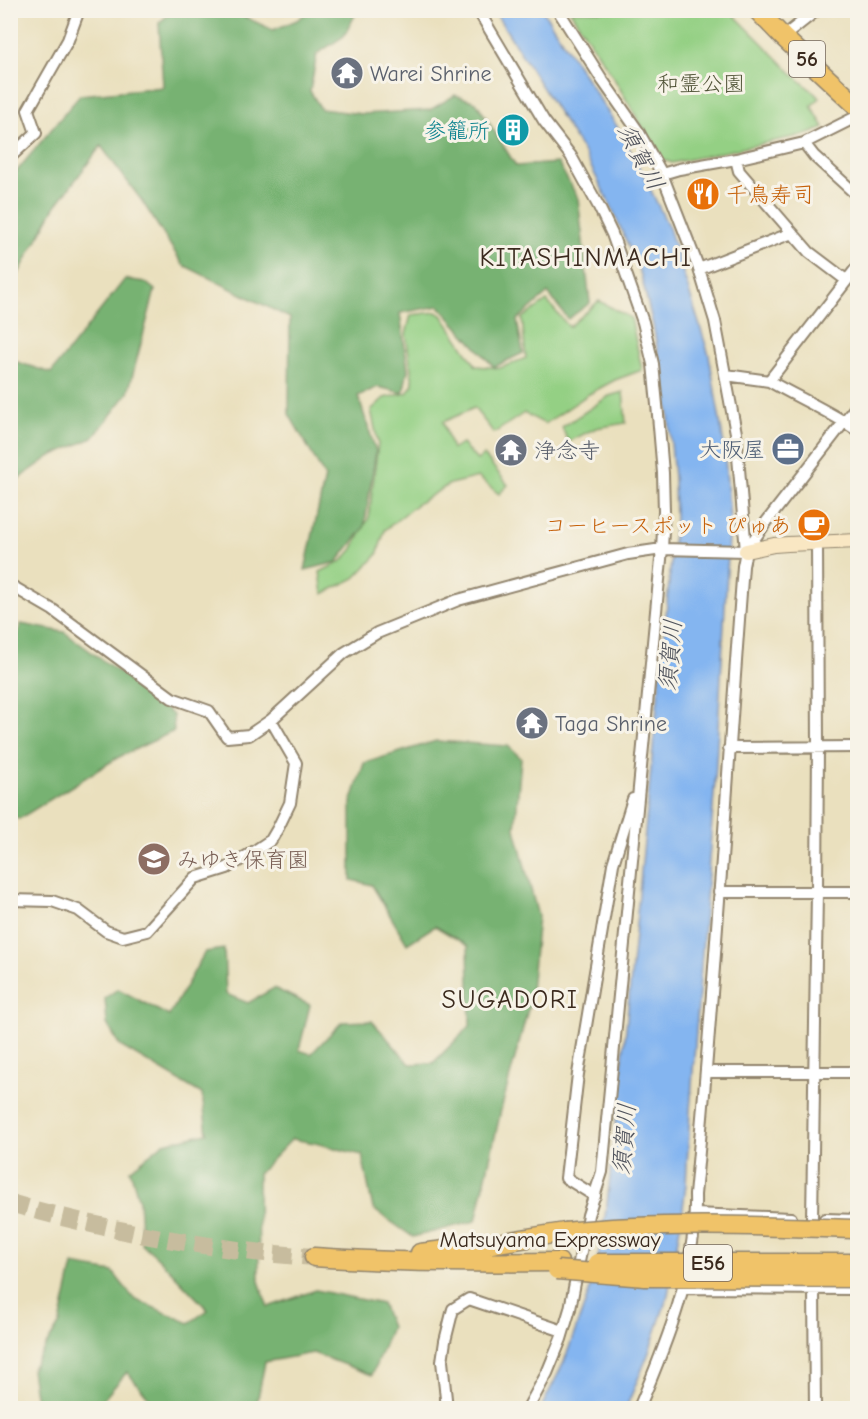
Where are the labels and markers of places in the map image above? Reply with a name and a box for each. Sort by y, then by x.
temple icon: Warei Shrine [329,55,365,91]
place label: Warei Shrine [370,61,491,87]
building icon: 参籠所 [495,112,531,148]
place label: 参籠所 [424,118,490,144]
restaurant icon: 千鳥寿司 [685,176,721,212]
place label: 千鳥寿司 [726,182,814,208]
office icon: 大阪屋 [770,431,806,467]
temple icon: 浄念寺 [493,432,529,468]
place label: 大阪屋 [699,437,765,463]
place label: 浄念寺 [534,438,600,464]
cafe icon: コーヒースポット ぴゅあ [796,507,832,543]
place label: コーヒースポット ぴゅあ [544,513,791,539]
temple icon: Taga Shrine [514,705,550,741]
place label: Taga Shrine [555,711,667,737]
school or university icon: みゆき保育園 [136,841,172,877]
place label: みゆき保育園 [177,847,309,873]

